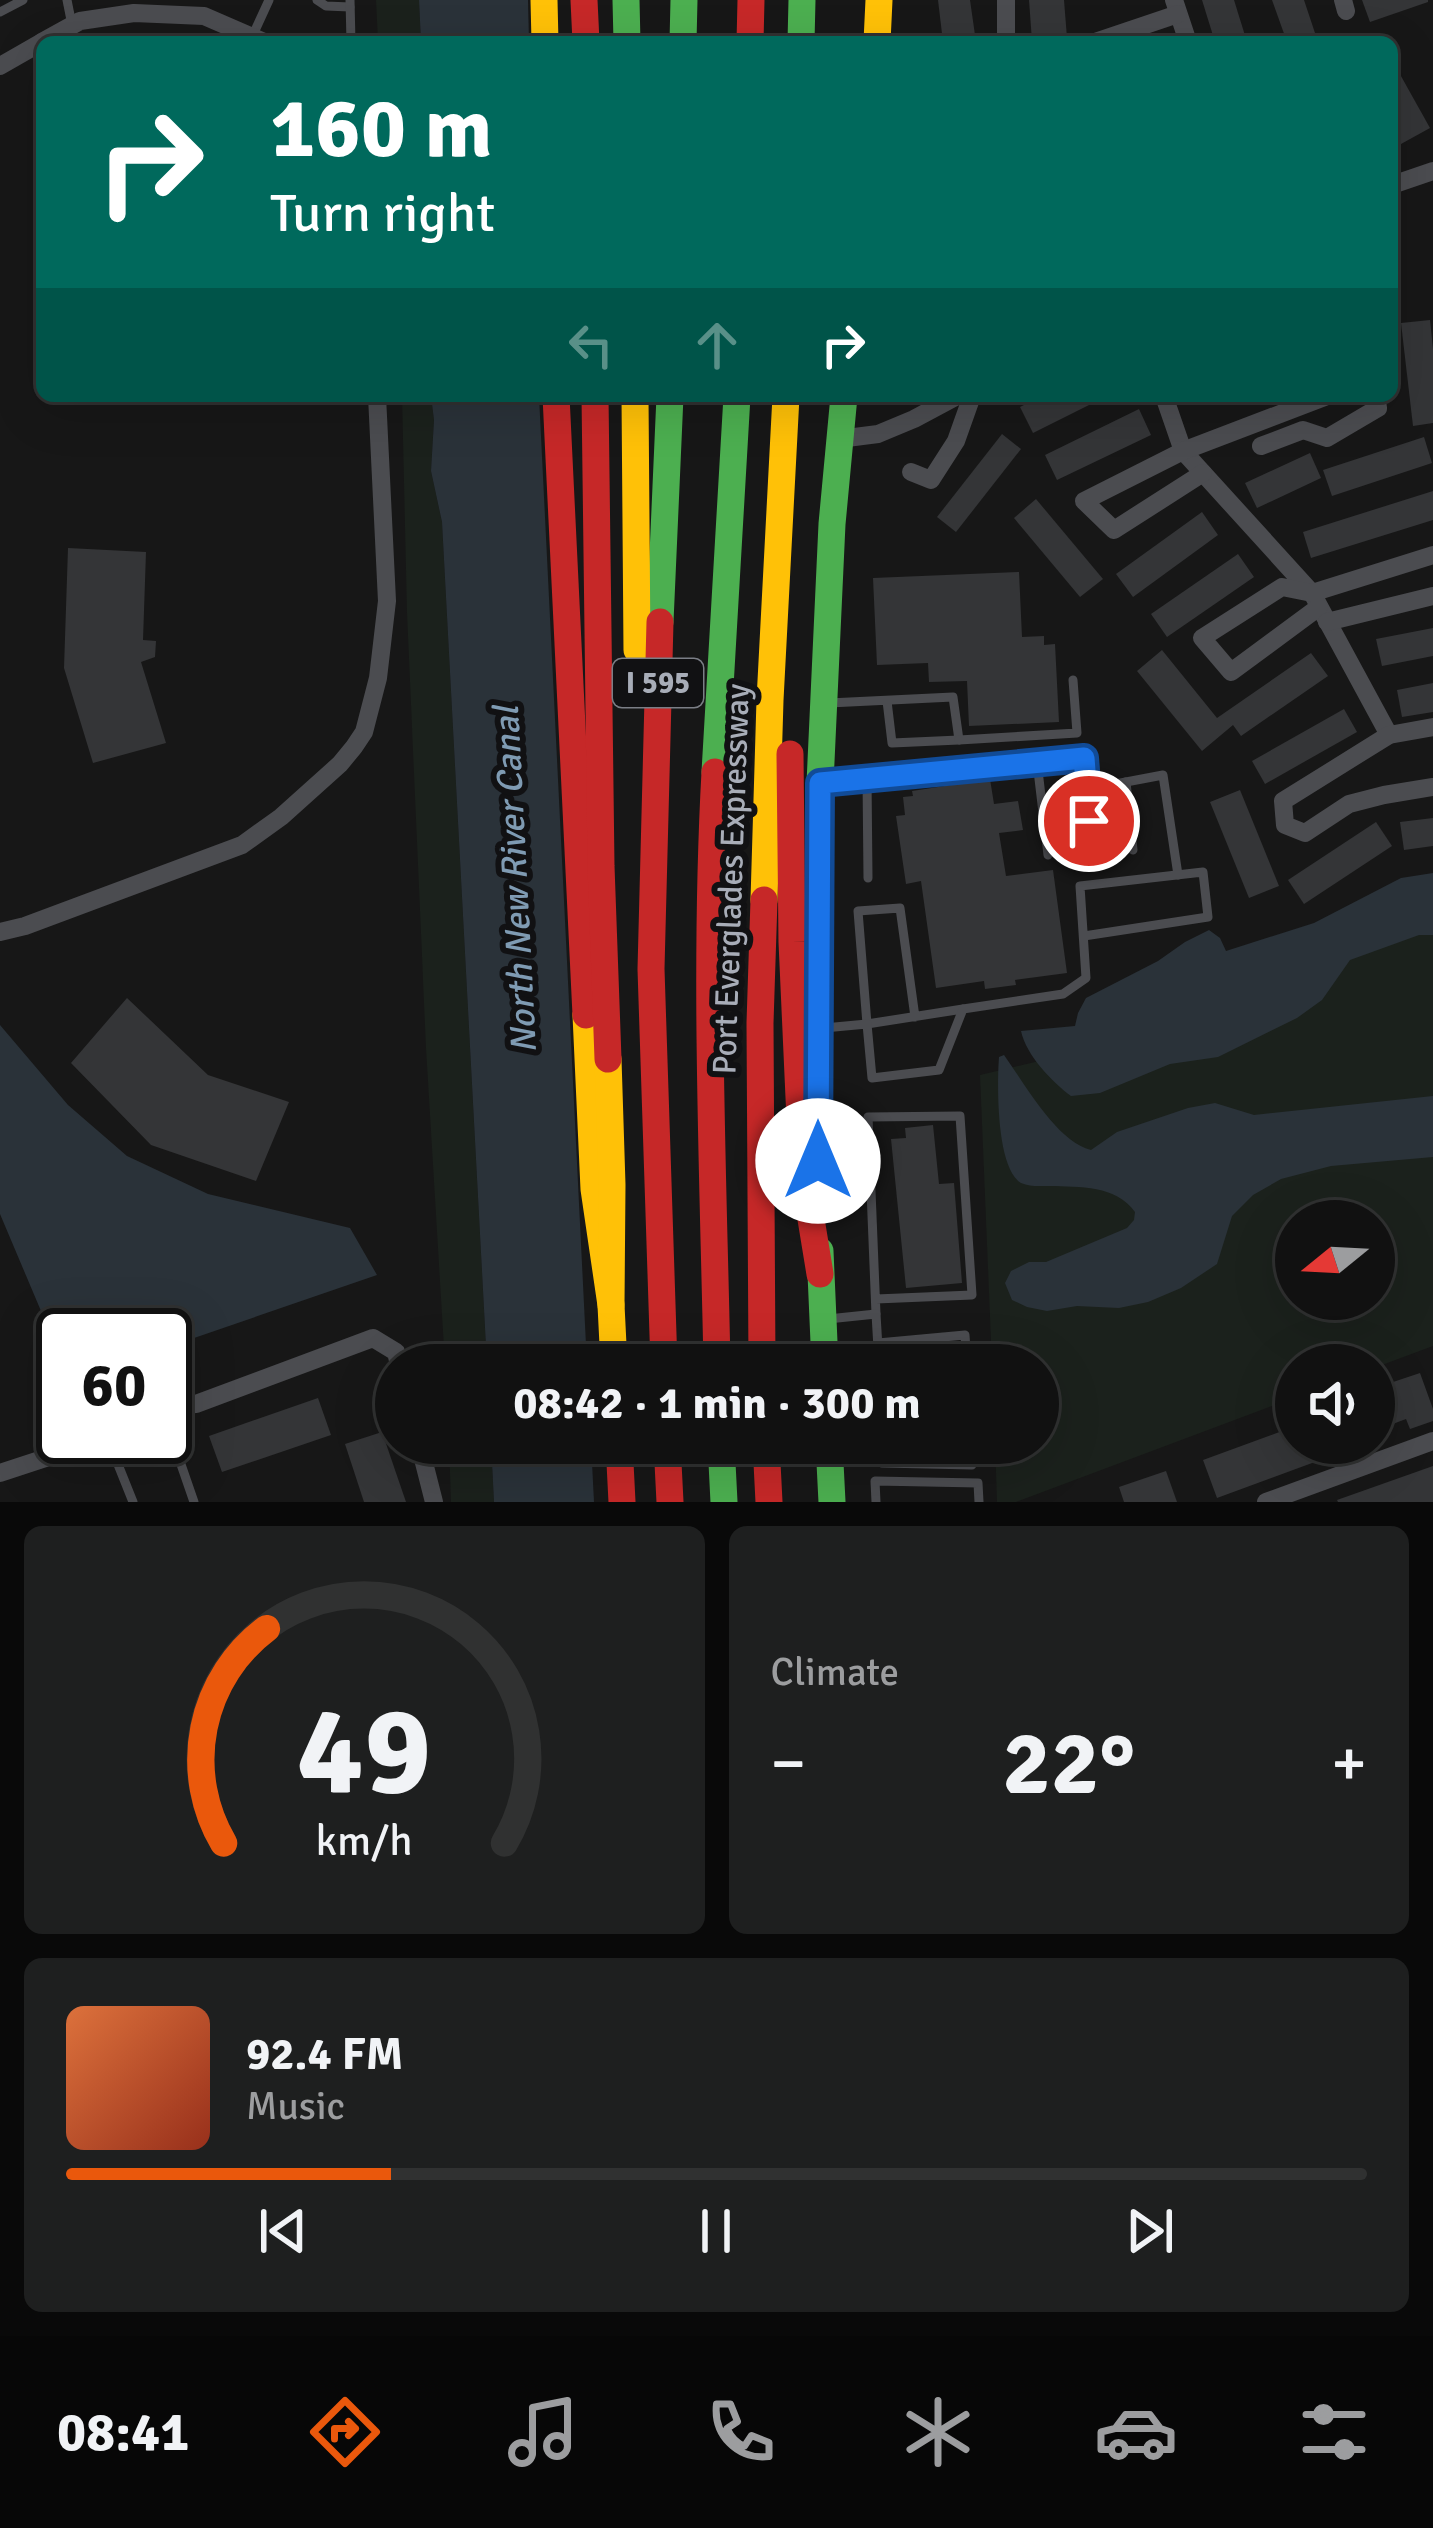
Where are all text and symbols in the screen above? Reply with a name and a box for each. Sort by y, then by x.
text: 160 m [270,77,492,181]
icon: right [72,84,228,240]
text: Turn right [270,180,495,247]
icon: left [558,312,624,378]
icon: ahead [684,312,750,378]
icon: right [810,312,876,378]
road number: I 595 [613,659,703,707]
street label: Port Everglades Expressway [704,683,759,1075]
water label: North New River Canal [484,703,547,1055]
pin [1038,770,1140,872]
icon: arrive [1056,788,1122,854]
position arrow [755,1098,881,1224]
north arrow [1275,1200,1395,1320]
map controls [1275,1200,1395,1464]
speed limit sign: 60 [36,1308,192,1464]
button: sound [1275,1344,1395,1464]
text: 08:42 · 1 min · 300 m [513,1376,921,1431]
text: Climate [771,1648,899,1696]
text: 49 [297,1675,432,1828]
text: 22° [1002,1708,1135,1819]
text: − [771,1723,806,1804]
text: + [1331,1723,1367,1804]
text: km/h [316,1815,413,1868]
text: 92.4 FM [246,2027,403,2082]
text: Music [246,2082,345,2130]
icon: previous [250,2198,316,2264]
icon: pause [683,2198,749,2264]
icon: next [1117,2198,1183,2264]
icon: directions [303,2390,387,2474]
icon: music [501,2390,585,2474]
icon: phone [699,2390,783,2474]
icon: climate [896,2390,980,2474]
icon: car [1094,2390,1178,2474]
icon: filters [1292,2390,1376,2474]
text: 08:41 [57,2399,189,2466]

